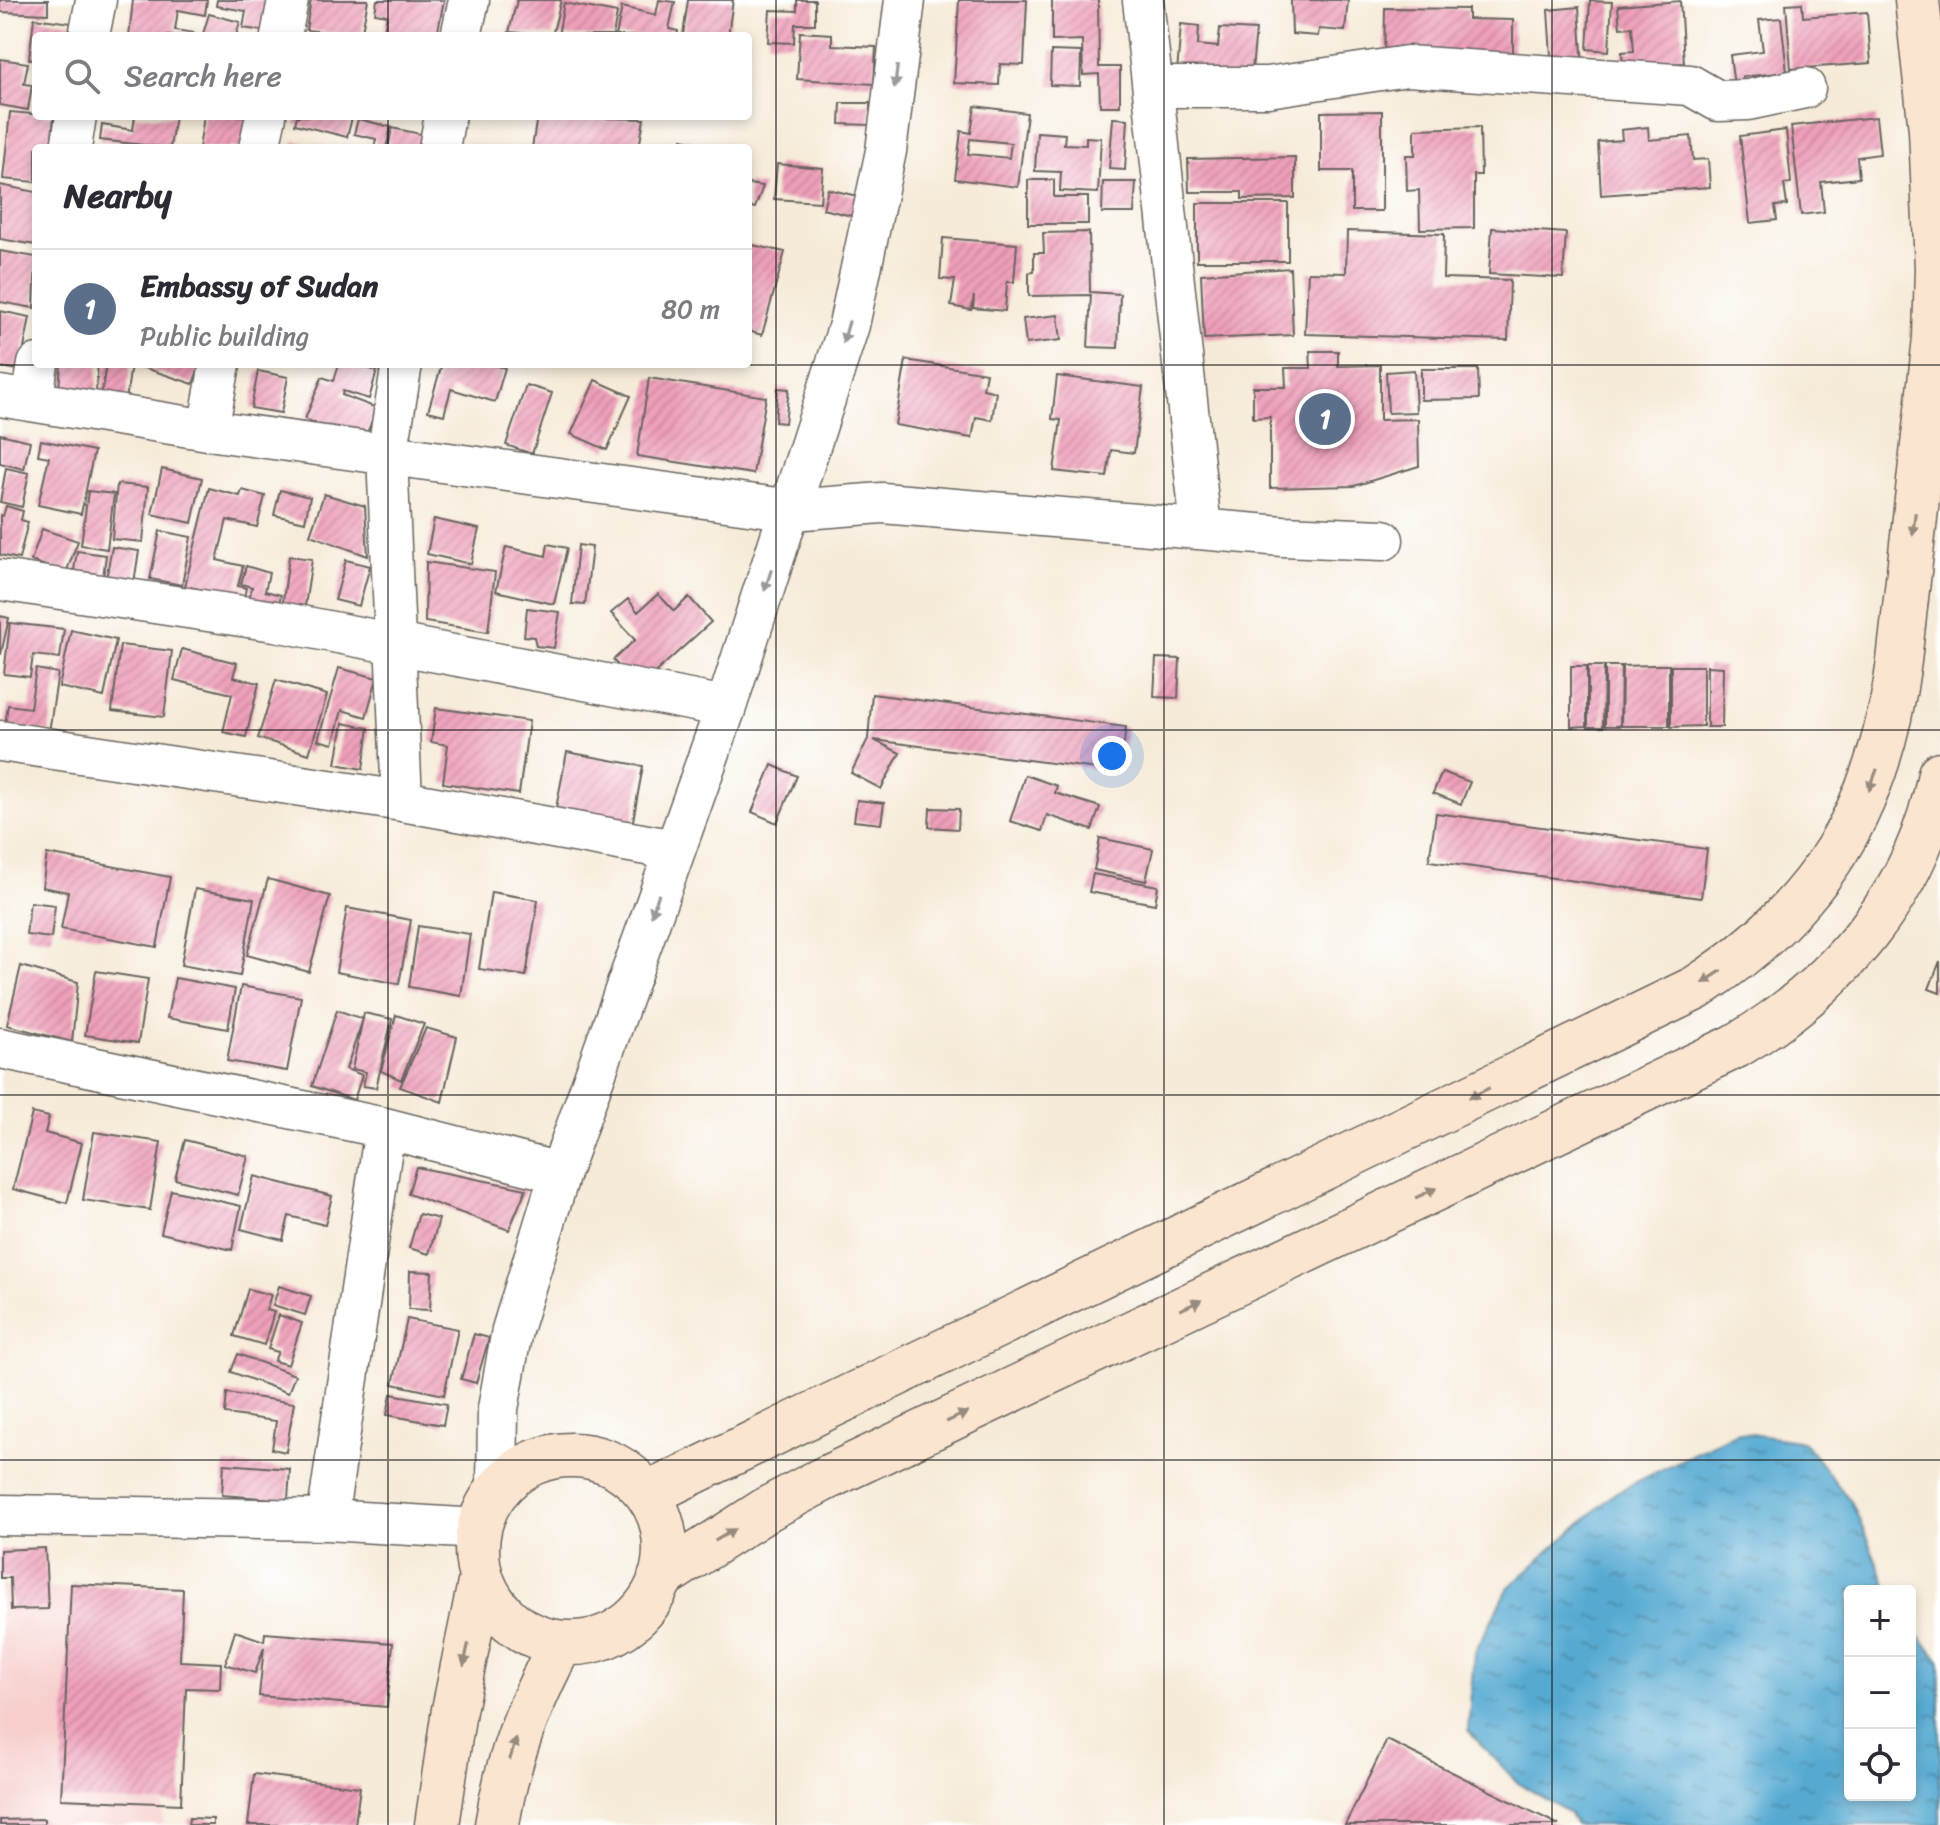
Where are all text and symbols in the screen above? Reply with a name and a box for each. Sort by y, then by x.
search box [32,32,752,120]
text: Search here [124,49,282,103]
icon: search [60,54,104,98]
one-way arrow [889,65,902,90]
text: Nearby [64,166,172,226]
text: Embassy of Sudan [140,259,378,313]
text: 1 [84,286,96,332]
text: 80 m [661,286,720,332]
text: Public building [140,313,309,359]
one-way arrow [839,321,852,345]
pin: 1 [1299,389,1351,449]
one-way arrow [1908,512,1921,537]
one-way arrow [762,569,774,593]
your location [1092,736,1132,776]
one-way arrow [1866,768,1879,792]
one-way arrow [648,893,661,917]
one-way arrow [1701,970,1722,985]
one-way arrow [1467,1086,1490,1100]
one-way arrow [1414,1186,1438,1200]
one-way arrow [1180,1298,1203,1312]
one-way arrow [945,1410,968,1424]
one-way arrow [714,1528,736,1542]
map controls [1844,1585,1916,1801]
button: + [1844,1585,1916,1657]
one-way arrow [459,1642,471,1667]
button: − [1844,1657,1916,1729]
button: locate [1844,1729,1916,1801]
one-way arrow [507,1736,519,1760]

